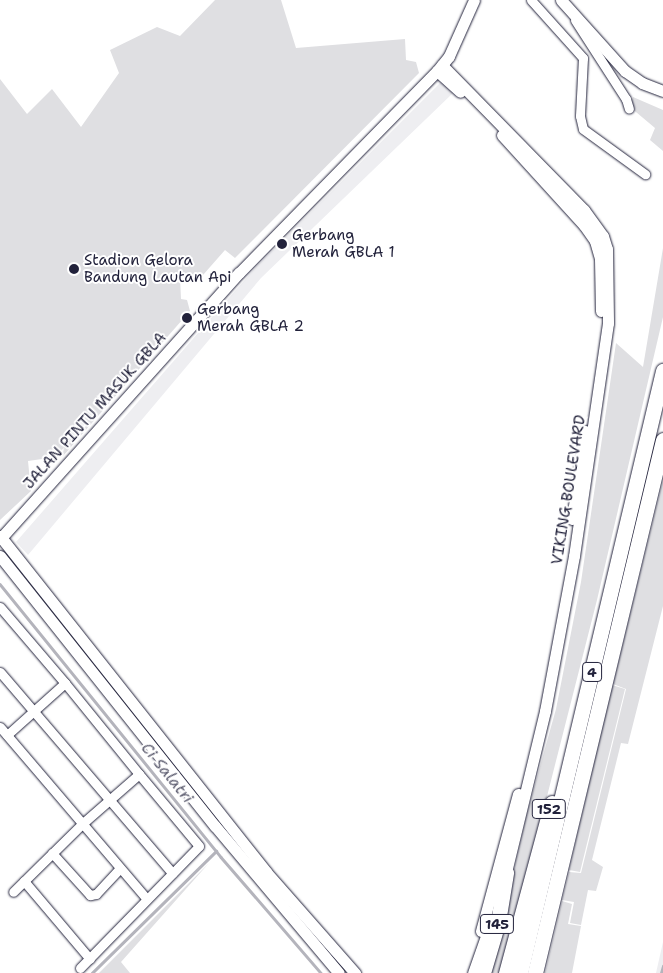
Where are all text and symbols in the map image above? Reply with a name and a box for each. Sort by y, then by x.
place label: Gerbang Merah GBLA 1 [292,226,395,261]
marker: Gerbang Merah GBLA 1 [276,238,288,250]
place label: Stadion Gelora Bandung Lautan Api [84,251,231,286]
marker: Stadion Gelora Bandung Lautan Api [68,263,80,275]
place label: Gerbang Merah GBLA 2 [197,300,304,335]
marker: Gerbang Merah GBLA 2 [181,312,193,324]
street label: JALAN PINTU MASUK GBLA [20,329,170,493]
street label: VIKING BOULEVARD [548,414,590,566]
road number: 4 [582,660,602,684]
water label: Ci Salatri [137,739,197,807]
road number: 152 [532,798,566,821]
road number: 145 [480,912,514,936]

